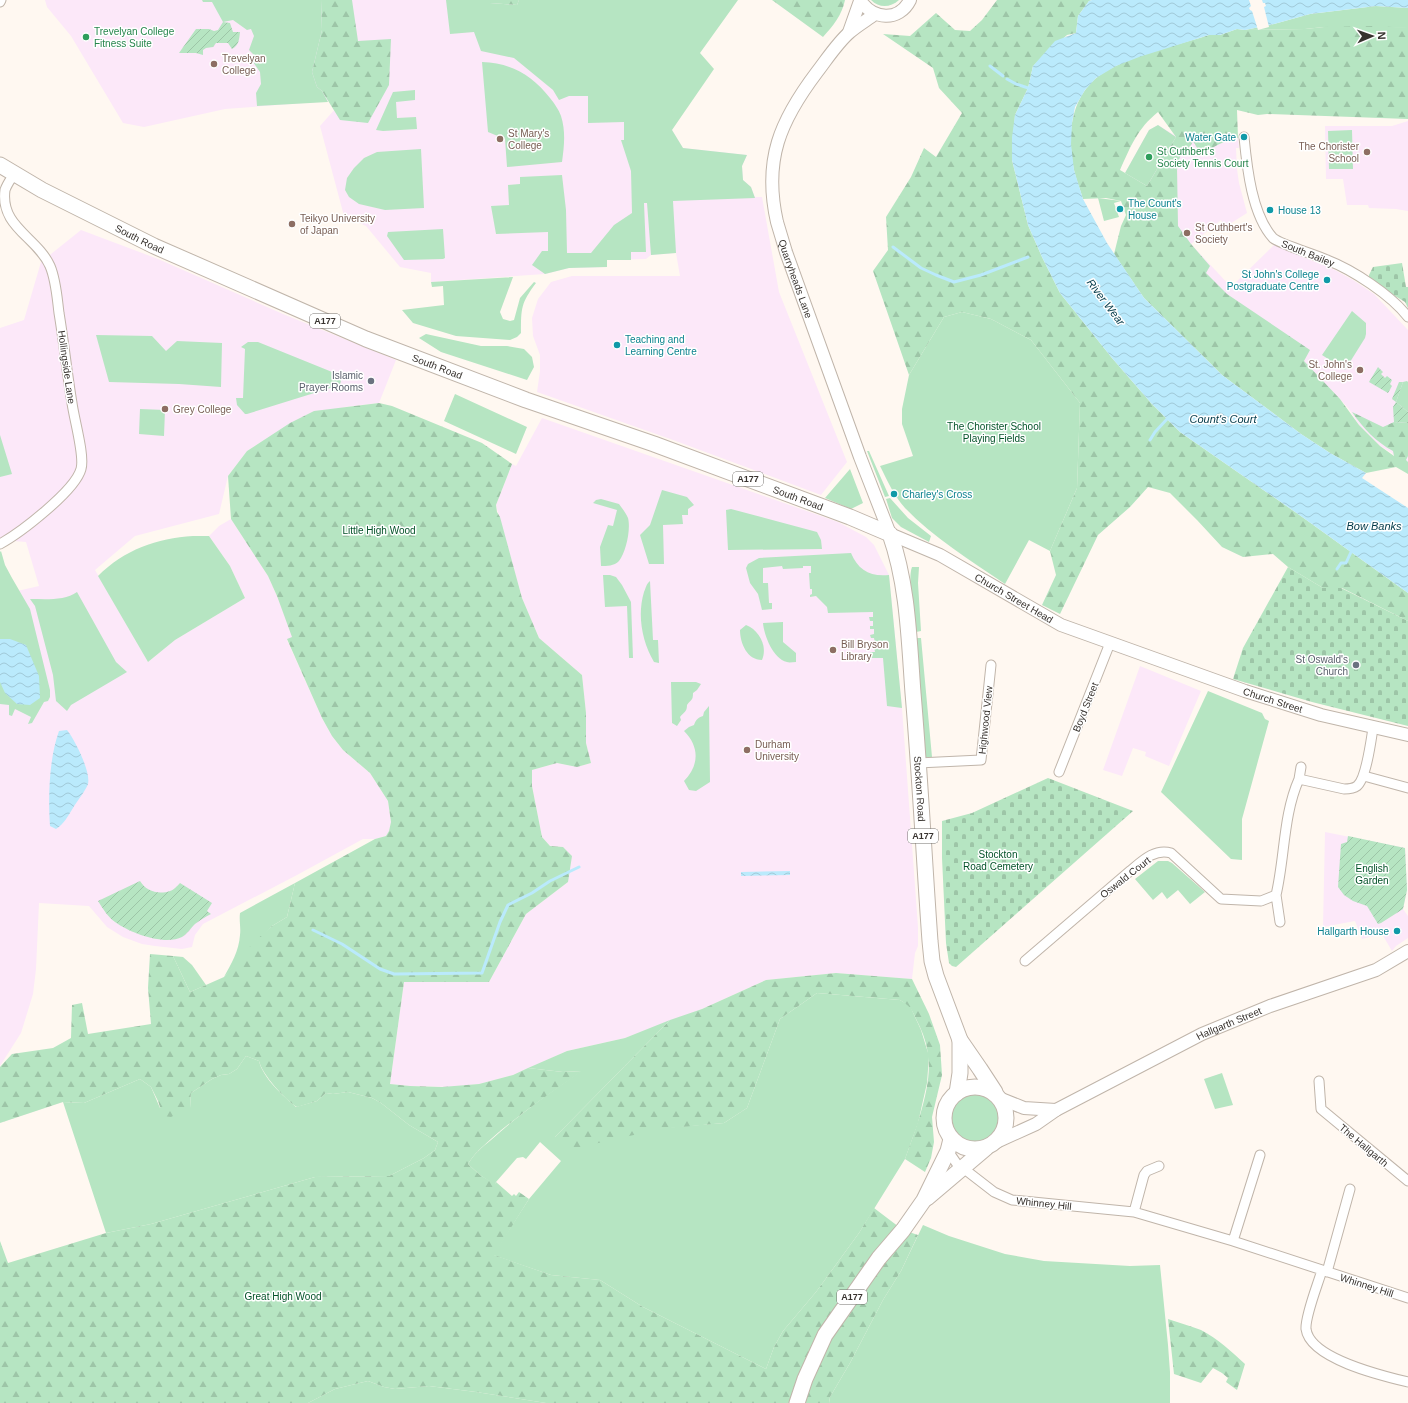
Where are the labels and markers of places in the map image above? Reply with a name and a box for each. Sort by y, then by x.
place label: Trevelyan College Fitness Suite [94,26,175,49]
marker: Trevelyan College Fitness Suite [81,32,91,42]
place label: Trevelyan College [222,53,266,76]
marker: Trevelyan College [209,59,219,69]
place label: St Mary's College [508,128,549,151]
place label: Water Gate [1185,132,1236,143]
marker: Water Gate [1239,132,1249,142]
marker: St Mary's College [495,134,505,144]
place label: The Chorister School [1298,141,1360,164]
place label: St Cuthbert's Society Tennis Court [1157,146,1249,169]
marker: The Chorister School [1362,147,1372,157]
marker: St Cuthbert's Society Tennis Court [1144,152,1154,162]
place label: The Count's House [1128,198,1182,221]
marker: The Count's House [1115,204,1125,214]
marker: House 13 [1265,205,1275,215]
place label: House 13 [1278,205,1321,216]
place label: Teikyo University of Japan [300,213,375,236]
marker: Teikyo University of Japan [287,219,297,229]
place label: St Cuthbert's Society [1195,222,1253,245]
marker: St Cuthbert's Society [1182,228,1192,238]
place label: St John's College Postgraduate Centre [1227,269,1319,292]
marker: St John's College Postgraduate Centre [1322,275,1332,285]
place label: Teaching and Learning Centre [625,334,697,357]
marker: Teaching and Learning Centre [612,340,622,350]
place label: St. John's College [1308,359,1352,382]
marker: St. John's College [1355,365,1365,375]
place label: Islamic Prayer Rooms [299,370,363,393]
marker: Islamic Prayer Rooms [366,376,376,386]
marker: Grey College [160,404,170,414]
place label: Grey College [173,404,232,415]
marker: Charley's Cross [889,489,899,499]
place label: Charley's Cross [902,489,972,500]
place label: Bill Bryson Library [841,639,888,662]
marker: Bill Bryson Library [828,645,838,655]
place label: St Oswald's Church [1296,654,1348,677]
marker: St Oswald's Church [1351,660,1361,670]
place label: Durham University [755,739,799,762]
marker: Durham University [742,745,752,755]
place label: Hallgarth House [1317,926,1389,937]
marker: Hallgarth House [1392,926,1402,936]

